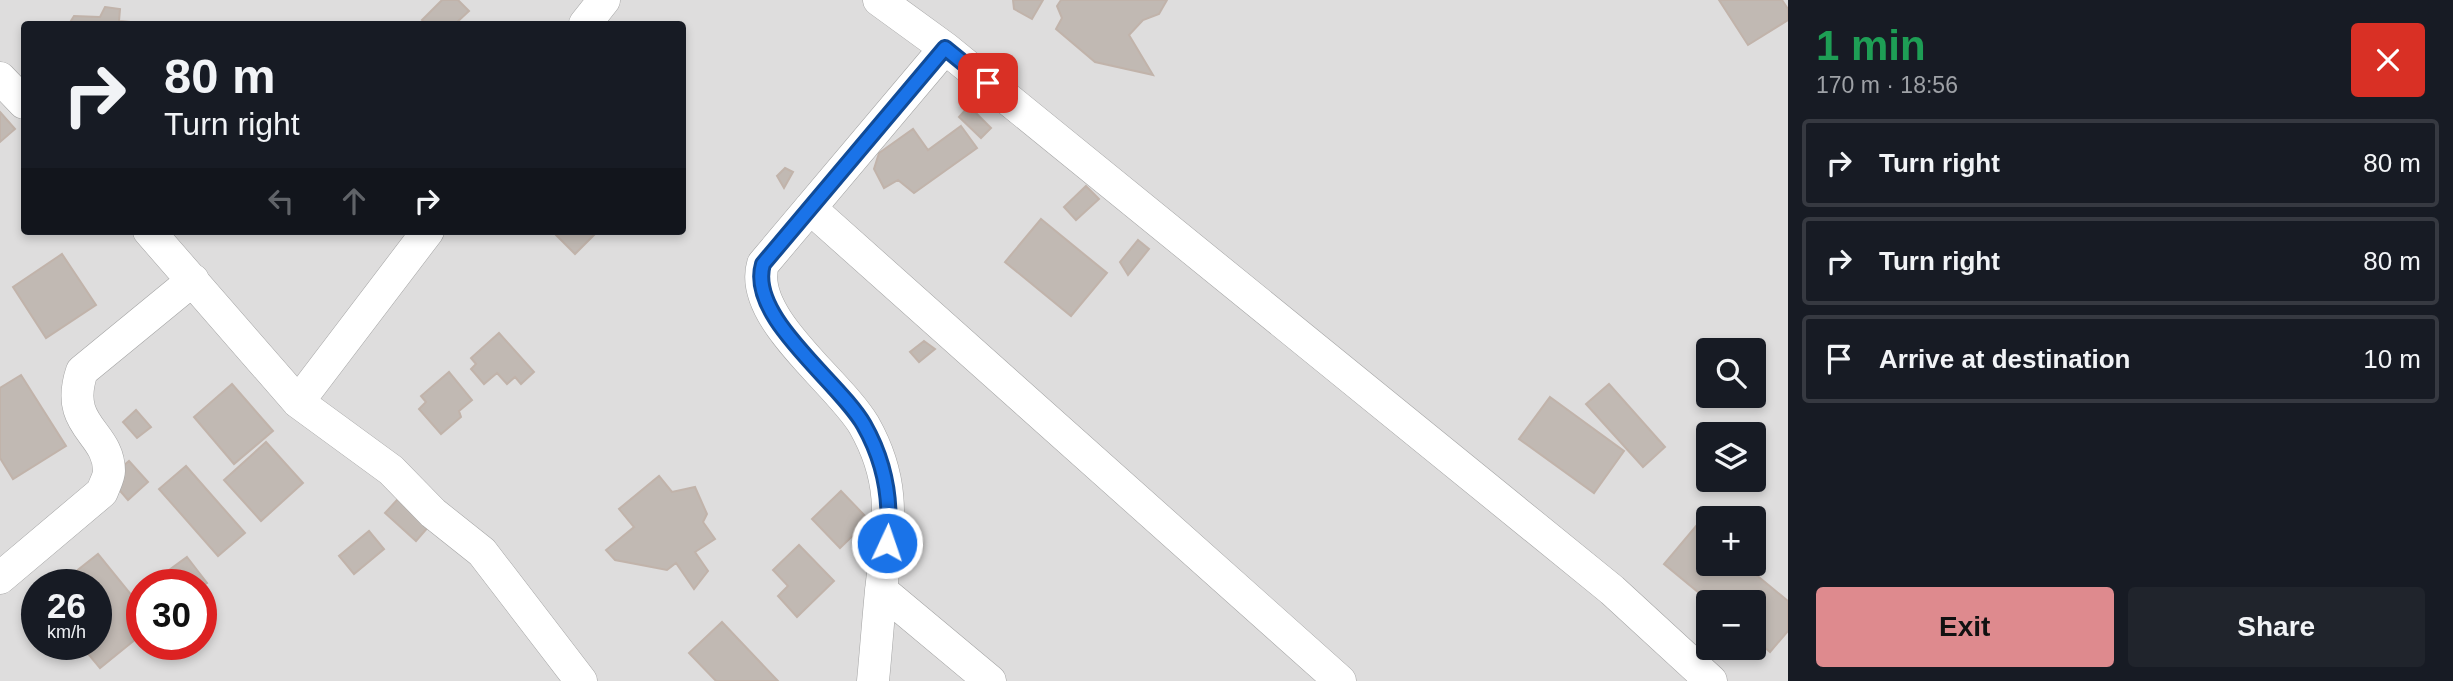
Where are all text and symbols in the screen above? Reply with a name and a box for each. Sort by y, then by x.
text: 1 min [1816,22,1926,69]
button: close [2351,23,2425,97]
icon: right [49,49,140,140]
text: 80 m [164,49,276,103]
pin [958,53,1018,113]
icon: arrive [969,64,1007,102]
text: 170 m · 18:56 [1816,72,1958,98]
text: Turn right [164,106,300,142]
icon: right [1820,144,1858,182]
text: Turn right [1879,148,2000,178]
text: 80 m [2363,148,2421,178]
icon: left [262,182,300,220]
icon: ahead [335,182,373,220]
icon: right [408,182,446,220]
icon: right [1820,242,1858,280]
text: Turn right [1879,246,2000,276]
text: 80 m [2363,246,2421,276]
map controls [1696,338,1766,660]
button: search [1696,338,1766,408]
icon: arrive [1820,340,1858,378]
text: Arrive at destination [1879,344,2130,374]
text: 10 m [2363,344,2421,374]
button: layers [1696,422,1766,492]
position arrow [850,506,924,580]
button: + [1696,506,1766,576]
speed limit sign: 30 [126,569,217,660]
text: 26 [47,586,86,625]
button: Exit [1816,587,2114,667]
button: Share [2128,587,2425,667]
button: − [1696,590,1766,660]
text: km/h [47,622,86,642]

